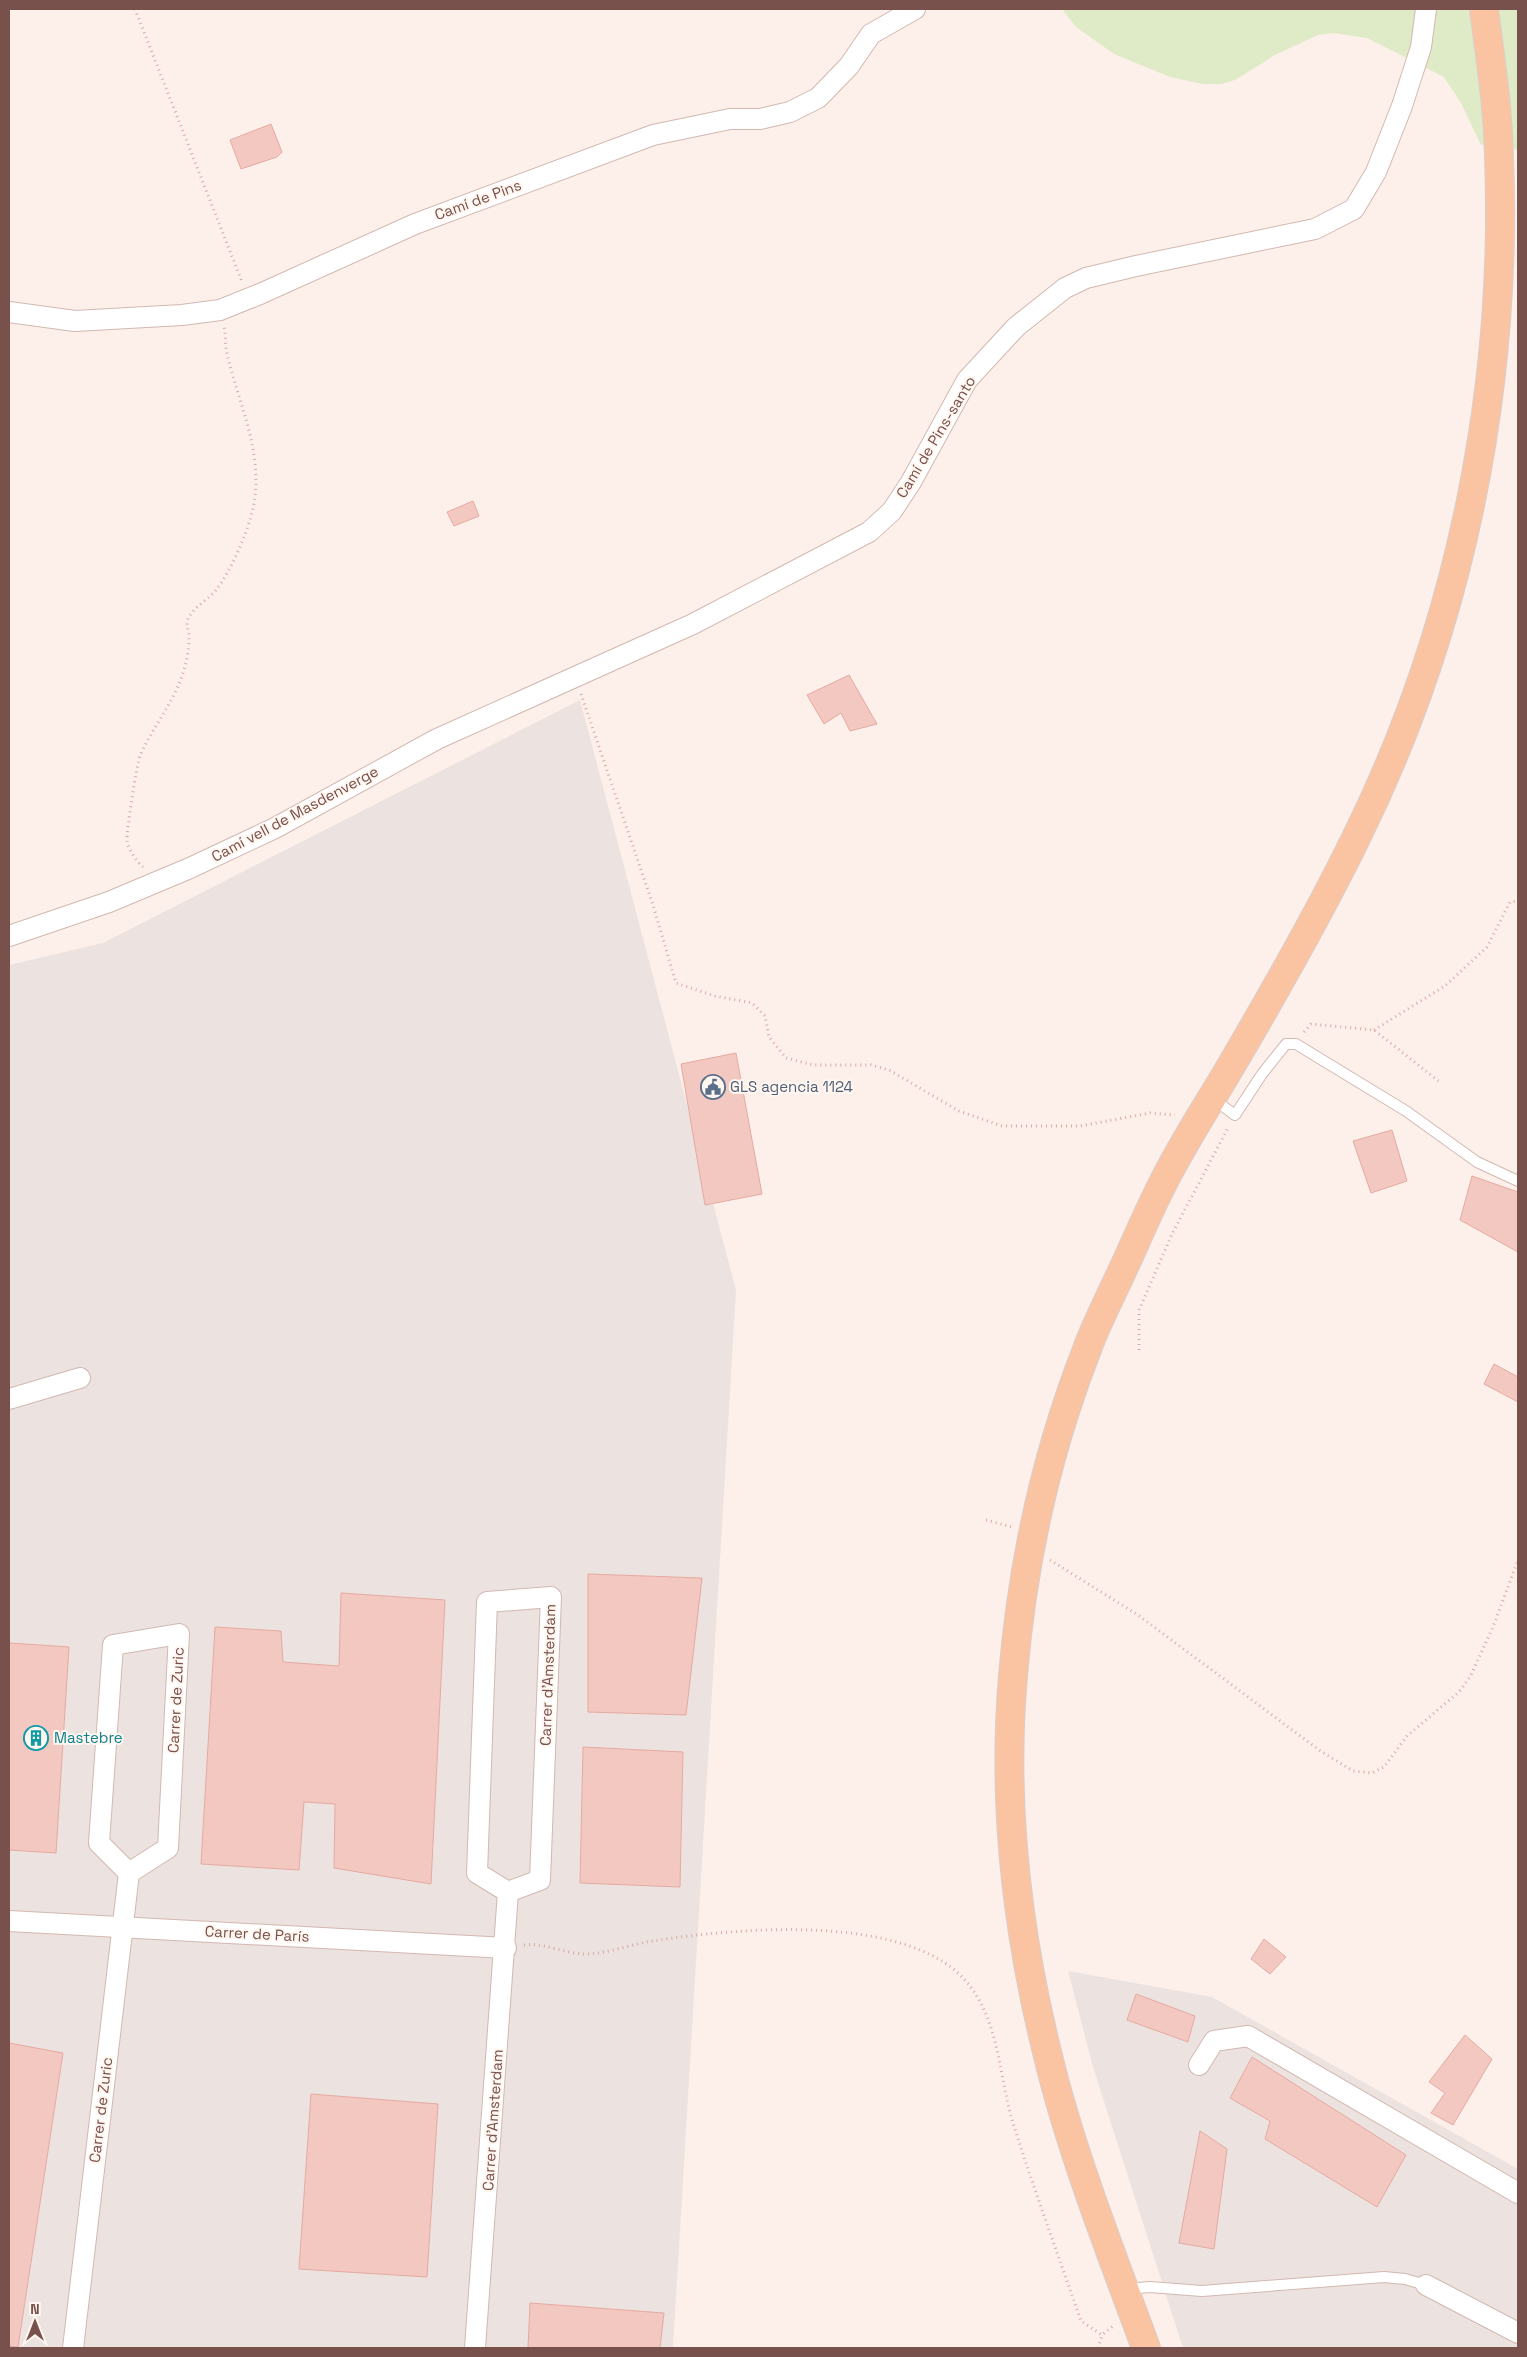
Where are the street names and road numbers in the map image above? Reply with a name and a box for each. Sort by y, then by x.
street label: Camí de Pins [432,175,524,224]
street label: Camí de Pins-santo [892,372,980,501]
street label: Camí vell de Masdenverge [208,761,382,866]
street label: Carrer d'Amsterdam [536,1604,559,1746]
street label: Carrer de Zuric [163,1646,188,1753]
street label: Carrer de París [204,1921,310,1946]
street label: Carrer d'Amsterdam [478,2048,507,2191]
street label: Carrer de Zuric [85,2056,116,2164]

